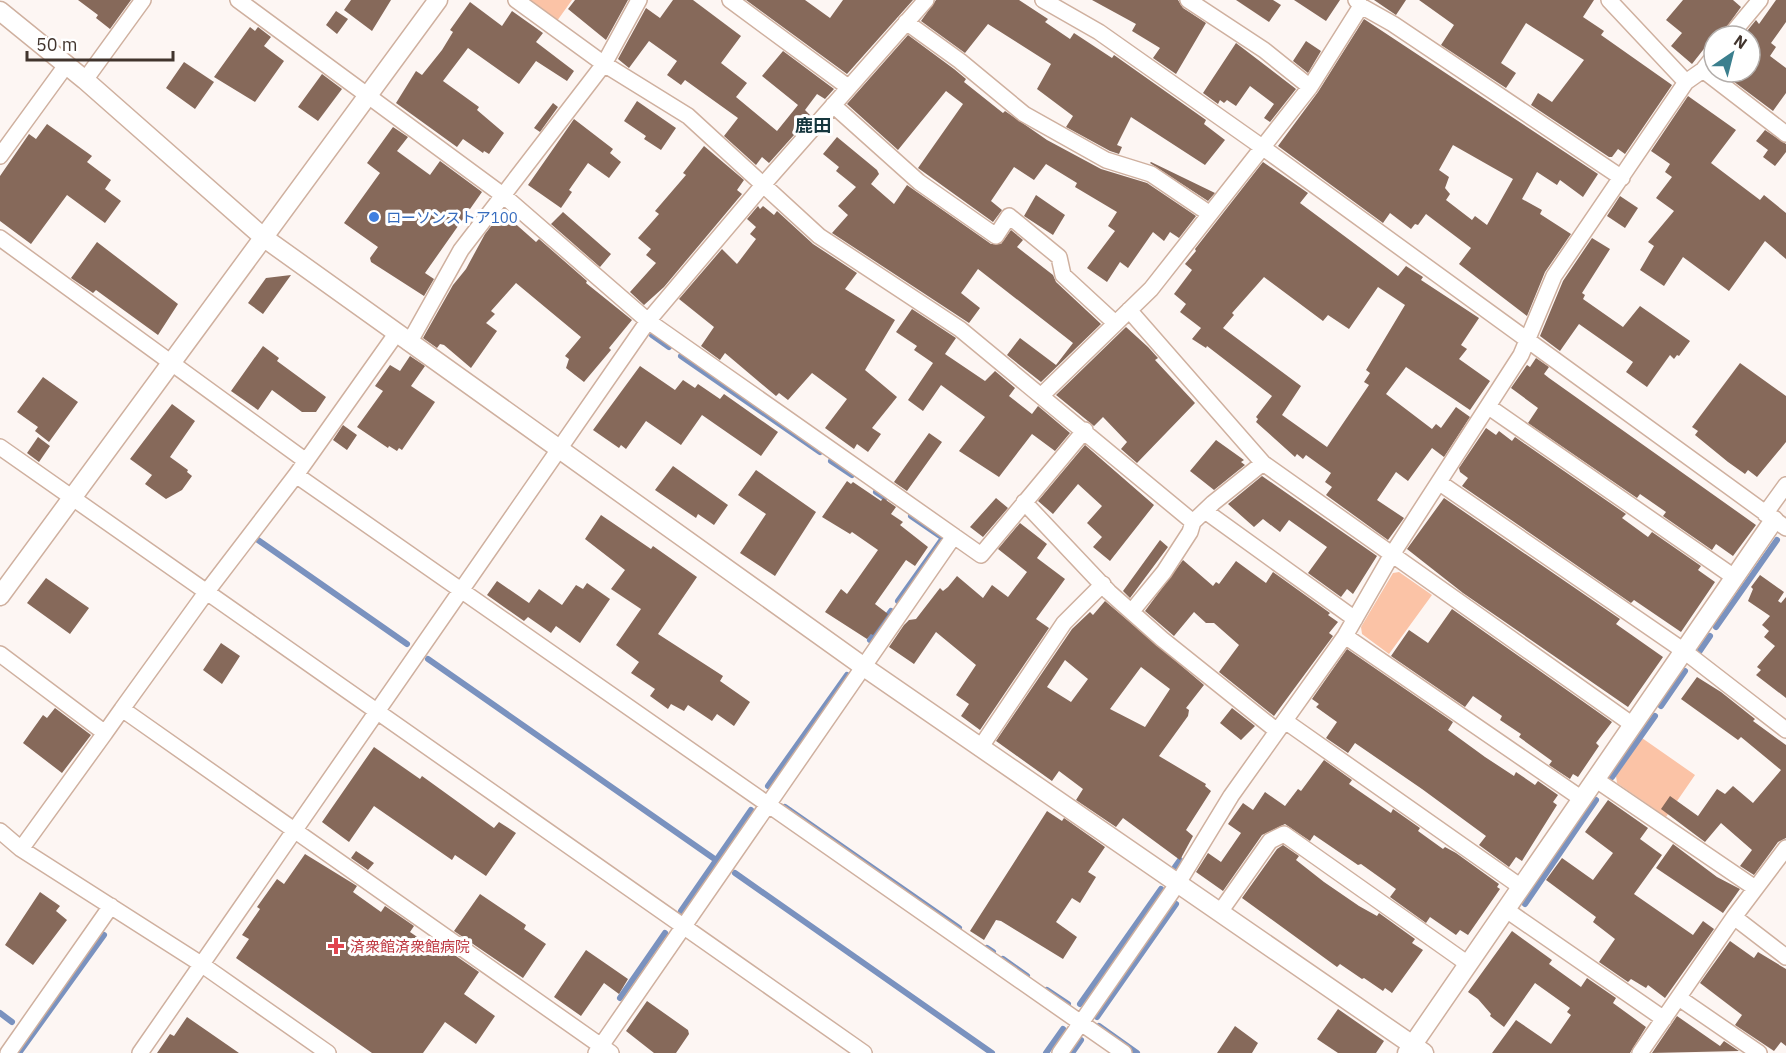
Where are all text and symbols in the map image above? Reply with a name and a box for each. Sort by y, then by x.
scale bar [27,24,172,62]
north arrow [1702,24,1762,84]
text: N [1730,30,1751,53]
text: 50 m [36,33,78,56]
district label: 鹿田 [795,114,831,137]
place label: ローソンストア100 [386,208,518,227]
marker: ローソンストア100 [367,210,381,224]
marker: 済衆館済衆館病院 [327,937,345,955]
place label: 済衆館済衆館病院 [350,937,470,956]

